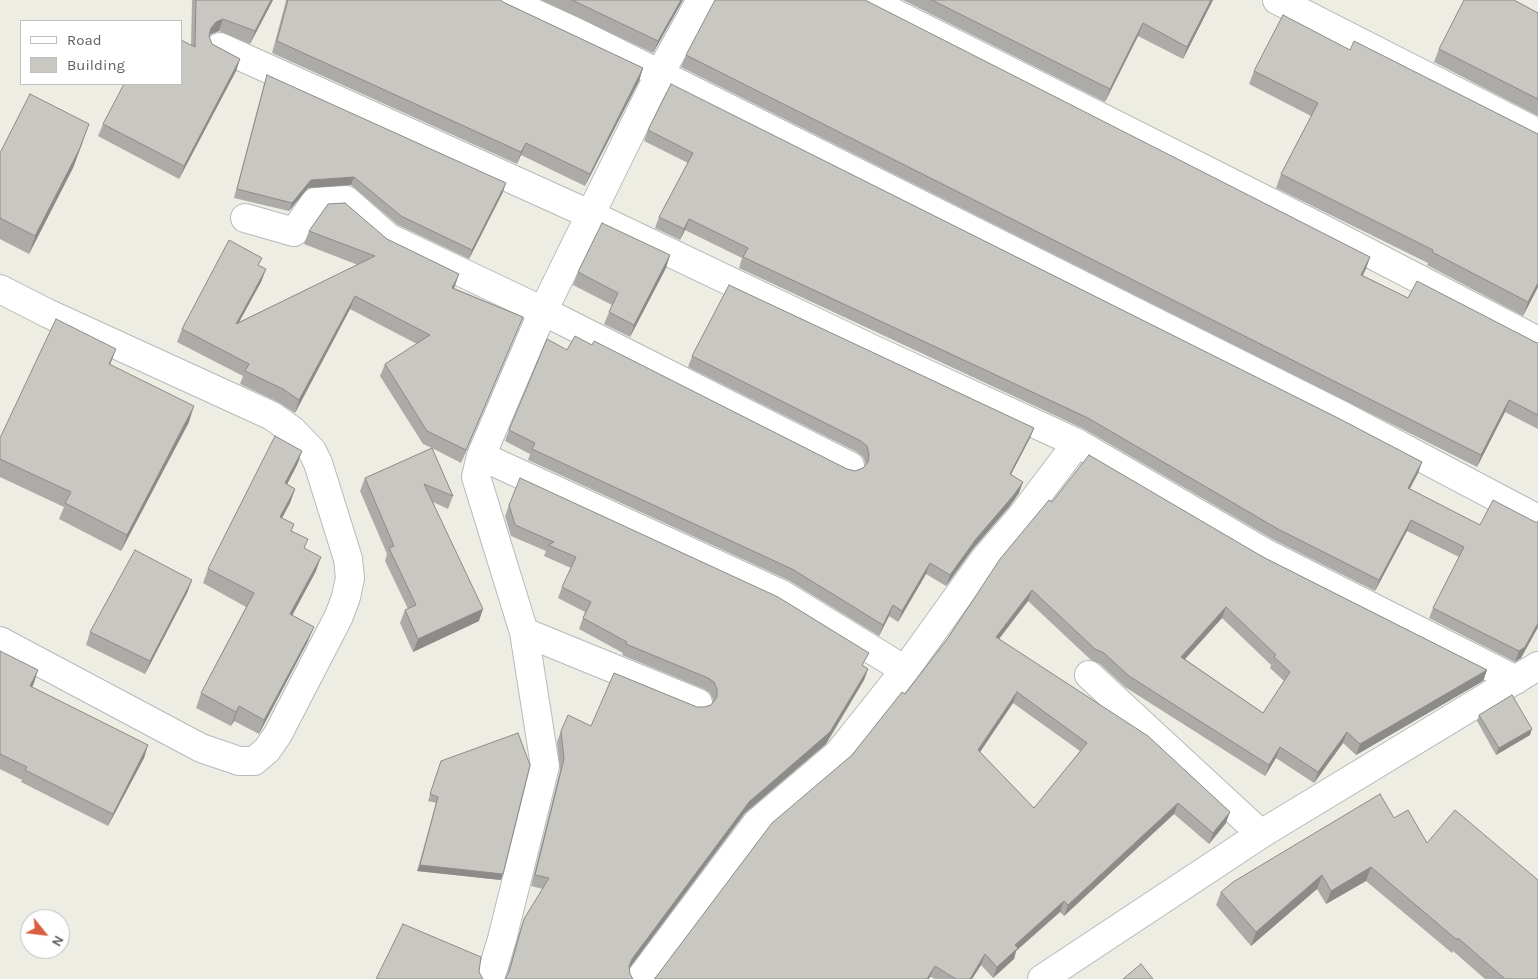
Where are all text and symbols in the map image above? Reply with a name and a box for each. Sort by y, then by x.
legend [20,20,182,85]
text: Road [67,31,102,49]
text: Building [67,56,125,74]
north arrow [20,909,70,959]
text: N [48,933,68,950]

